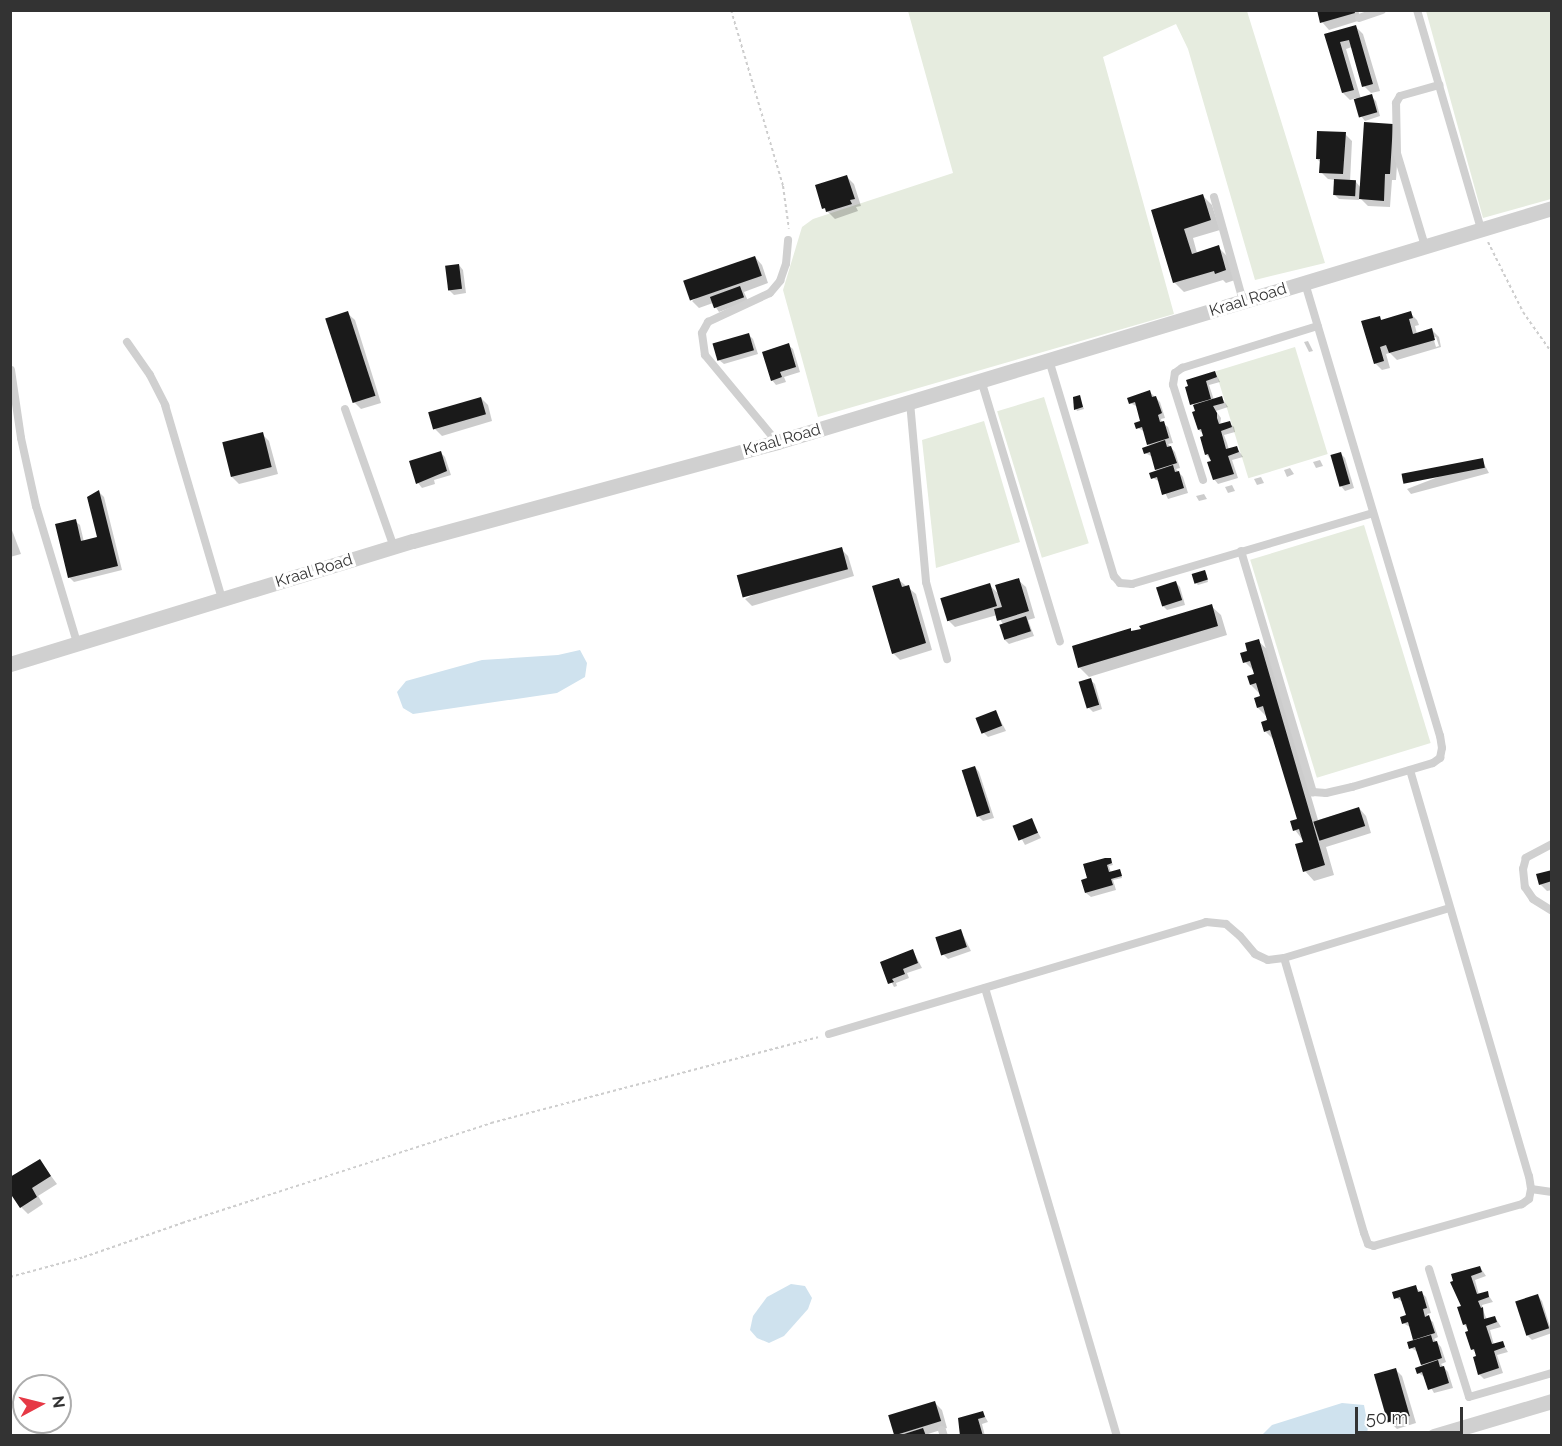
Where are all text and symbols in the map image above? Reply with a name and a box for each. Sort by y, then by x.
street label: Kraal Road [1207,279,1289,321]
street label: Kraal Road [741,420,823,460]
street label: Kraal Road [273,550,355,592]
north arrow [12,1374,72,1434]
text: N [48,1395,69,1409]
scale bar [1358,1395,1466,1433]
text: 50 m [1366,1407,1408,1428]

